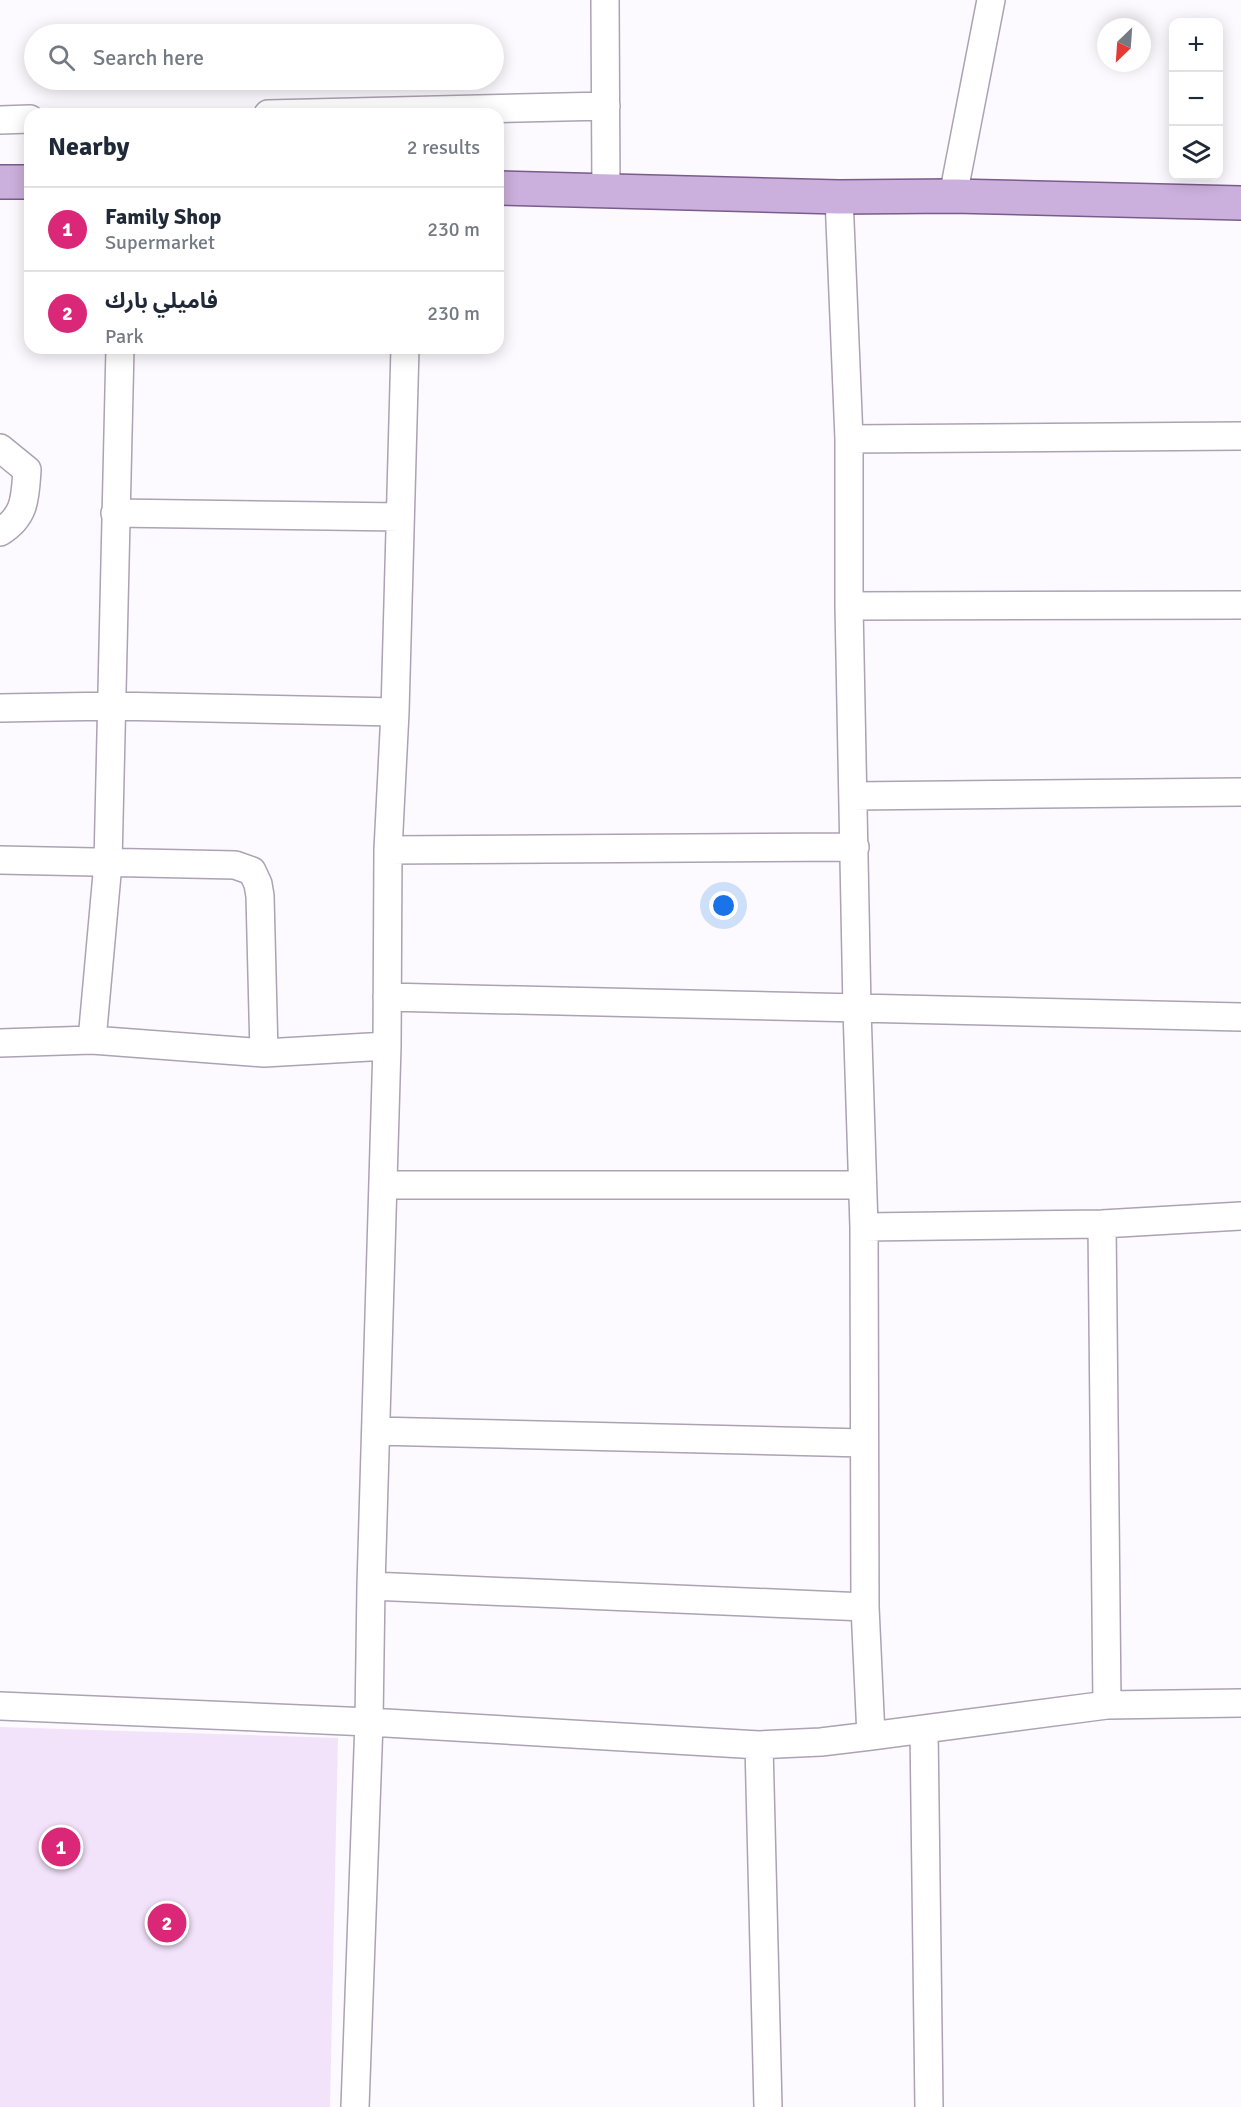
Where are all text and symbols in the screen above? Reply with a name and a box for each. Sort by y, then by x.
north arrow [1097,18,1151,72]
map controls [1169,18,1223,180]
button: + [1169,18,1223,72]
search box [24,24,504,90]
icon: search [45,41,78,74]
text: Search here [93,44,204,71]
button: − [1169,72,1223,126]
button: layers [1169,126,1223,180]
text: Nearby [48,131,129,163]
text: 2 results [407,135,480,160]
text: Family Shop [105,203,221,230]
text: 1 [62,217,73,242]
text: 230 m [427,217,480,242]
text: Supermarket [105,230,215,255]
text: فاميلي بارك [105,287,218,314]
text: 2 [62,301,73,326]
text: 230 m [427,301,480,326]
text: Park [105,324,143,349]
your location [709,891,738,920]
pin: 1 [42,1824,80,1870]
pin: 2 [148,1900,186,1946]

